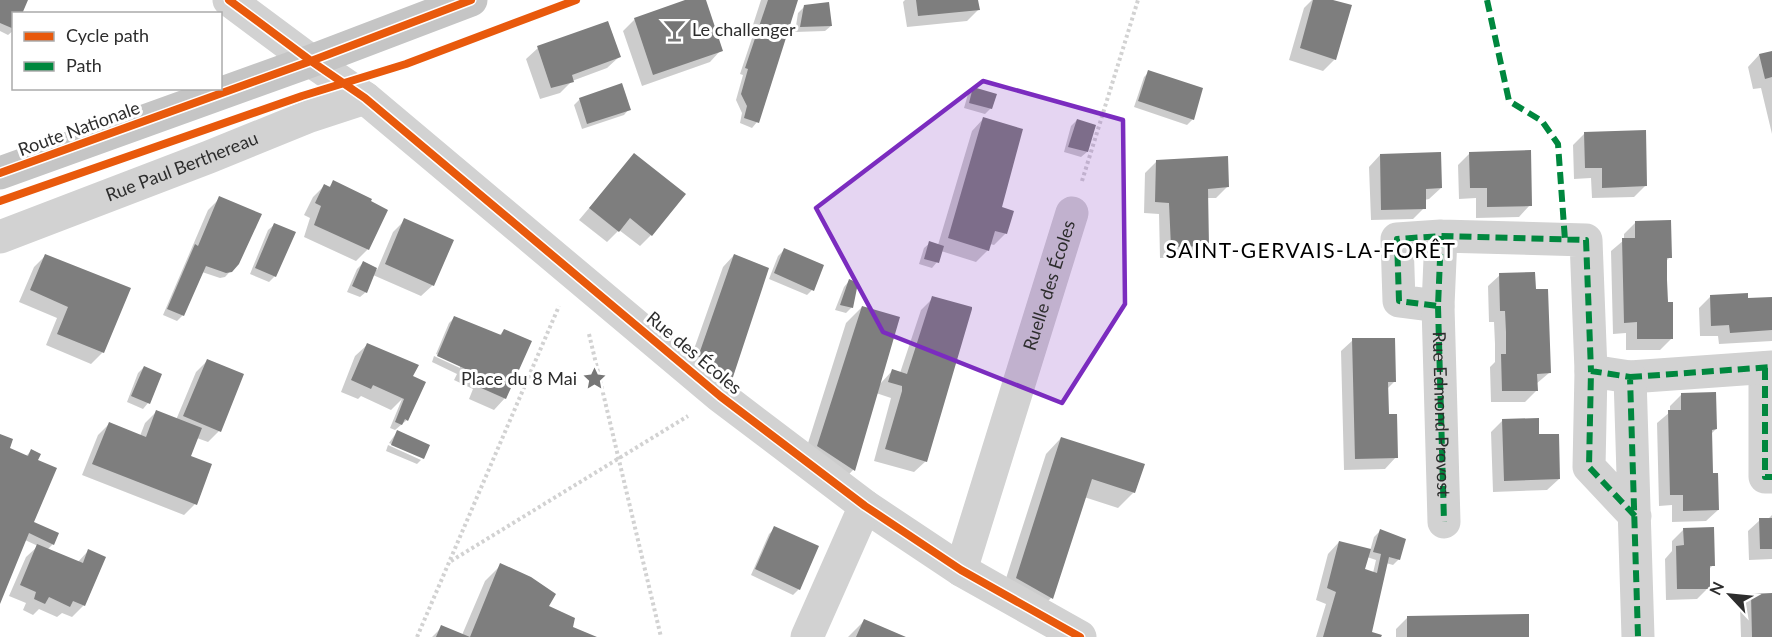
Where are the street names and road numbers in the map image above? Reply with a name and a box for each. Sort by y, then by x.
street label: Route Nationale [15,96,142,160]
street label: Rue Paul Berthereau [102,126,261,206]
street label: Ruelle des Écoles [1018,217,1079,353]
street label: Rue des Écoles [643,306,747,398]
street label: Rue Edmond Provost [1429,331,1455,497]

